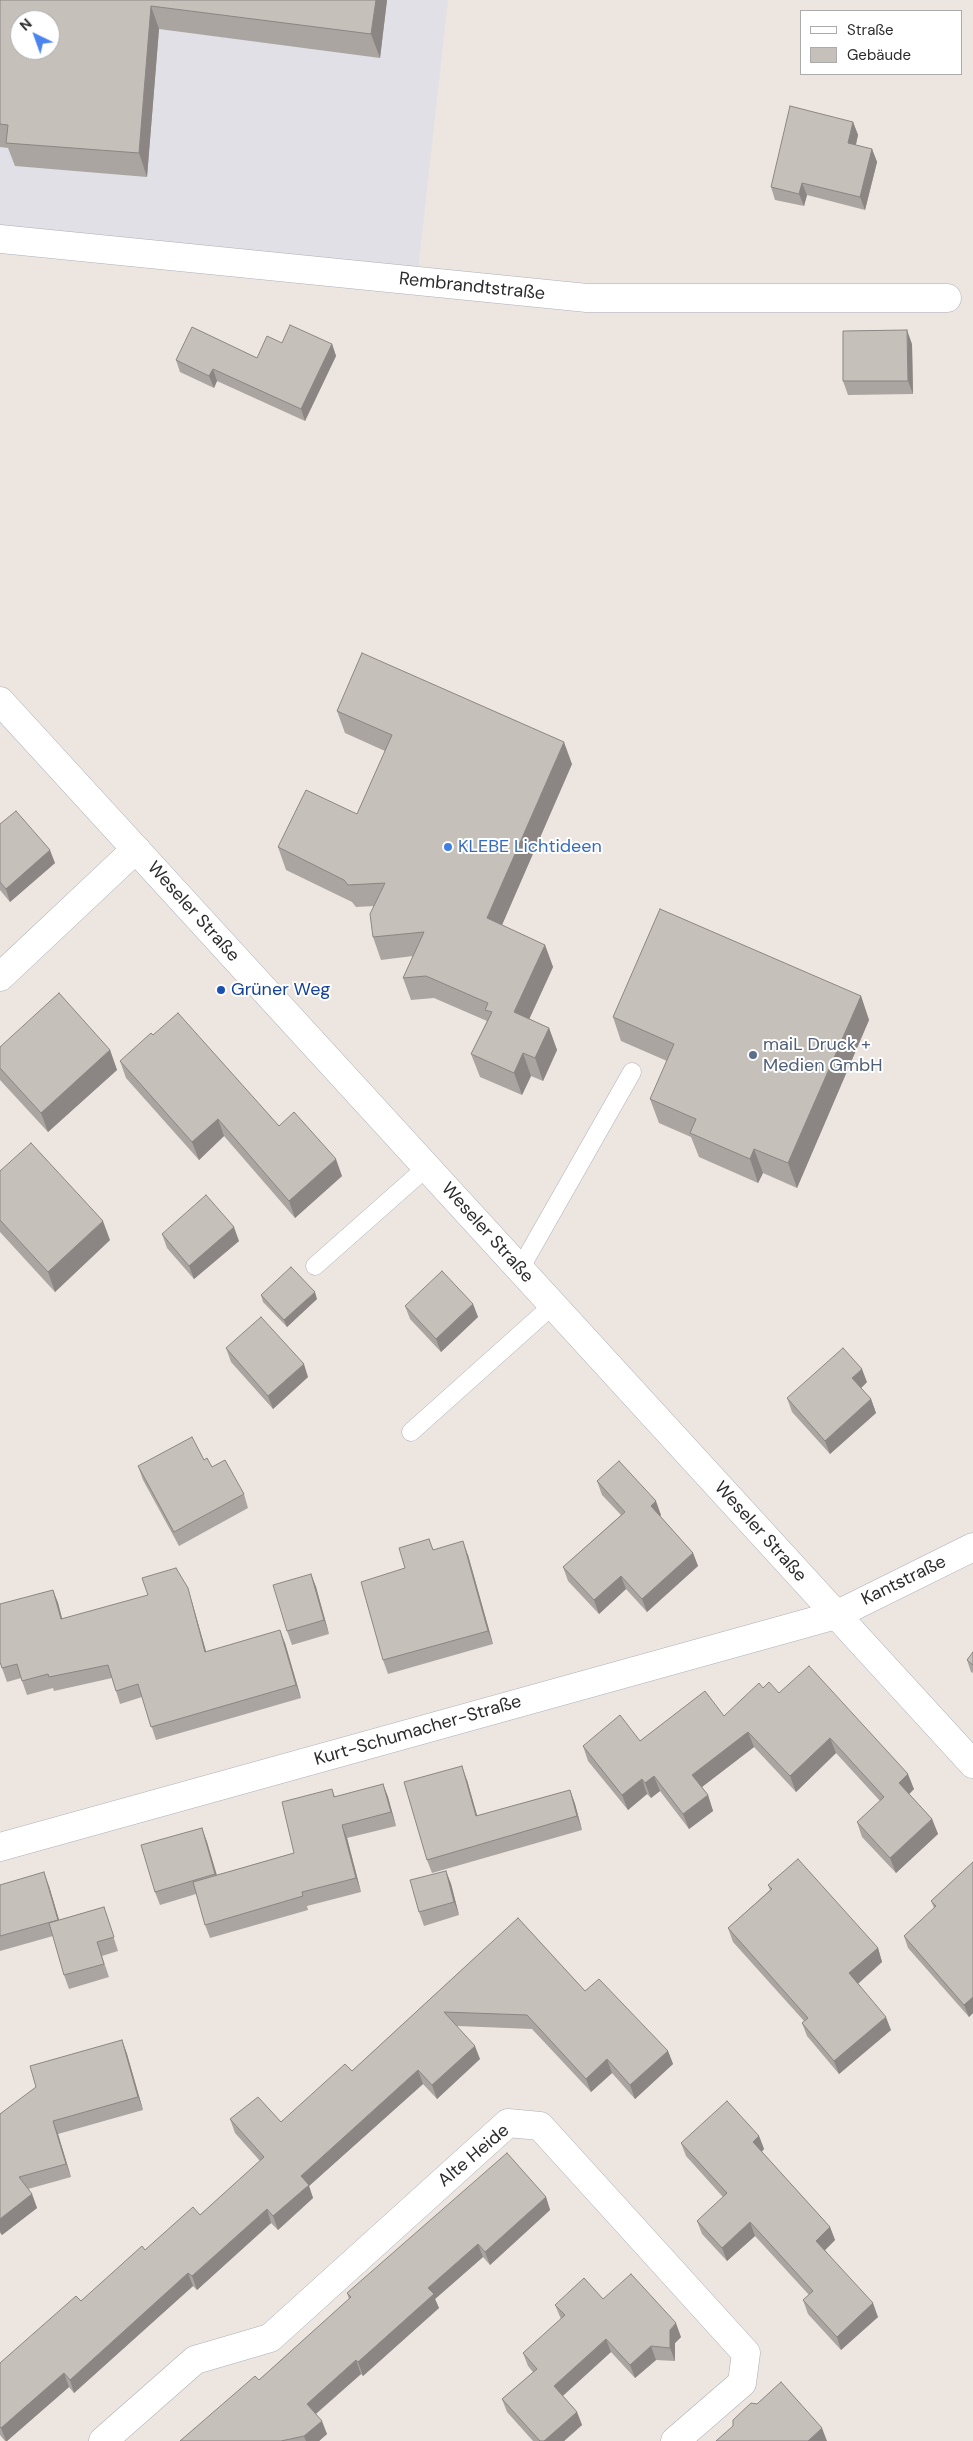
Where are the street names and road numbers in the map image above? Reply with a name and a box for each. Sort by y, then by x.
street label: Rembrandtstraße [398,269,546,305]
street label: Weseler Straße [142,857,244,967]
street label: Weseler Straße [436,1178,538,1288]
street label: Weseler Straße [709,1477,811,1587]
street label: Kantstraße [858,1551,950,1611]
street label: Kurt-Schumacher-Straße [312,1691,524,1771]
street label: Alte Heide [434,2120,514,2192]

